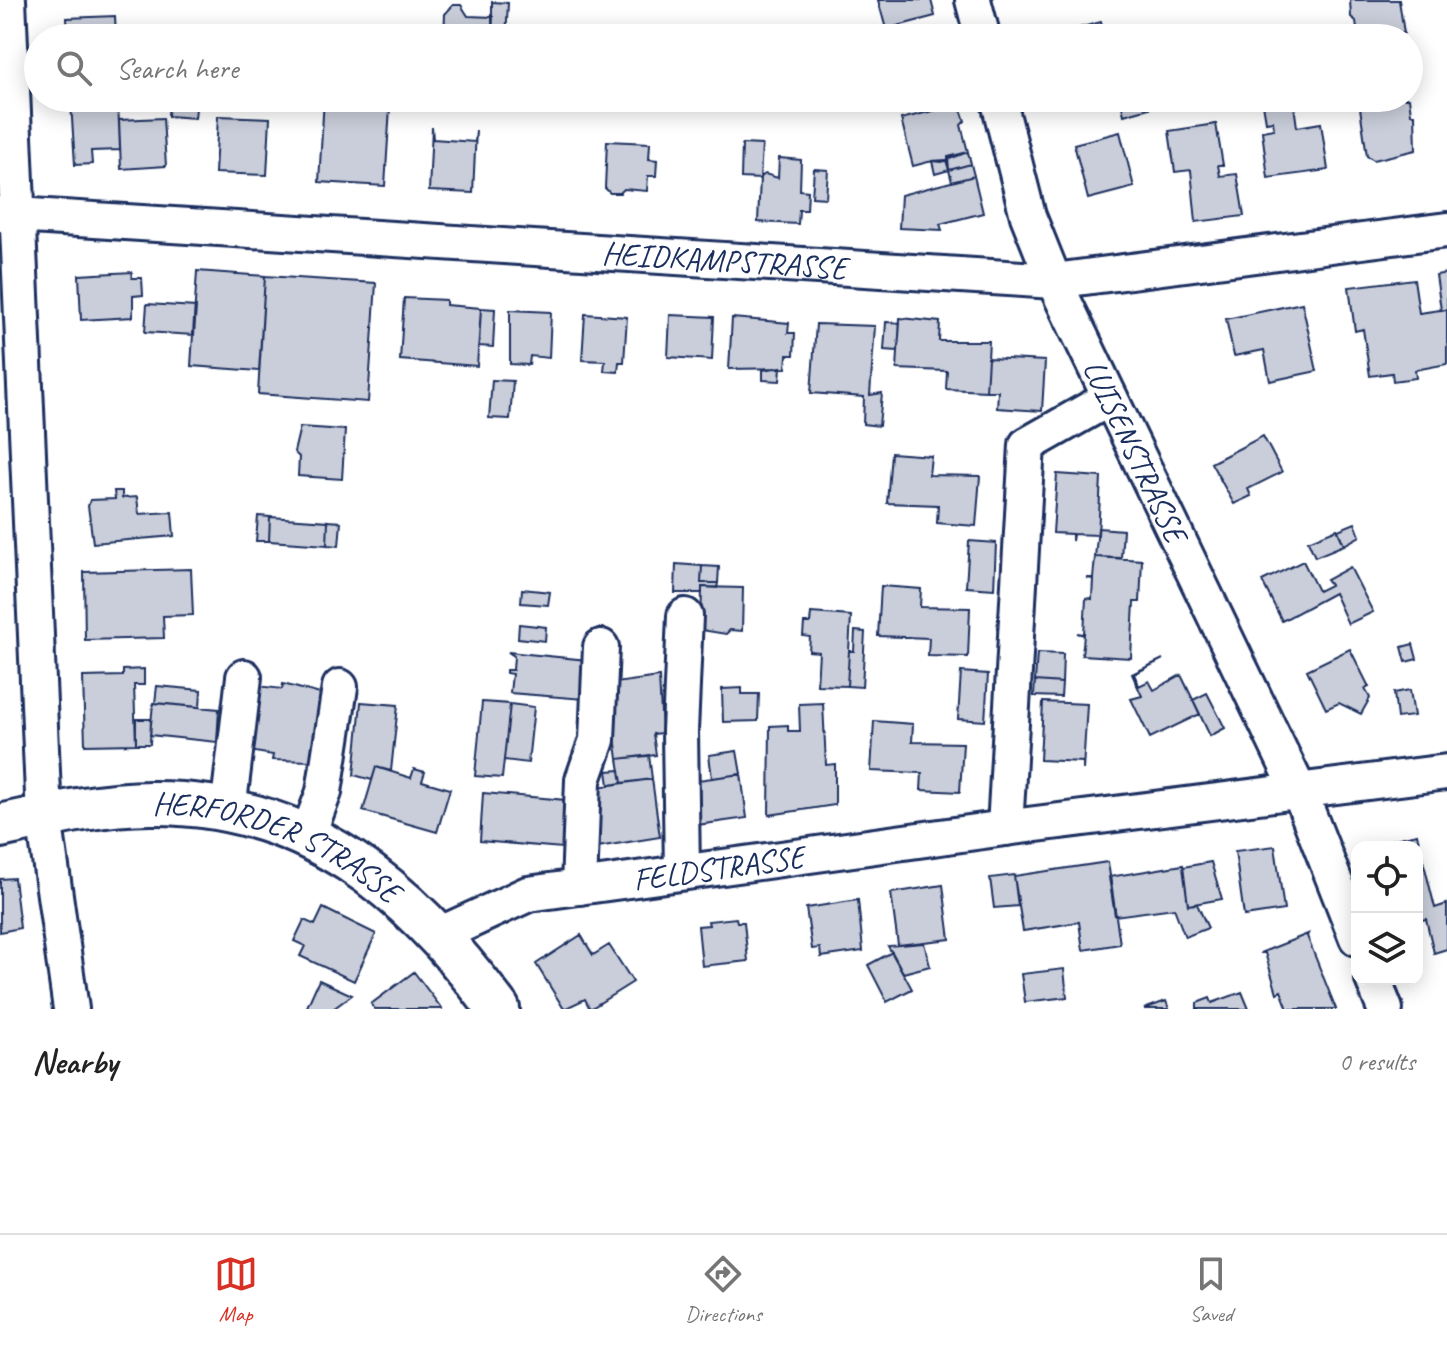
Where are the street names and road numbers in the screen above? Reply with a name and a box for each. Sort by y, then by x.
street label: HEIDKAMPSTRASSE [601,232,853,289]
street label: LUISENSTRASSE [1074,353,1199,553]
street label: HERFORDER STRASSE [152,782,413,914]
street label: FELDSTRASSE [630,835,811,900]

